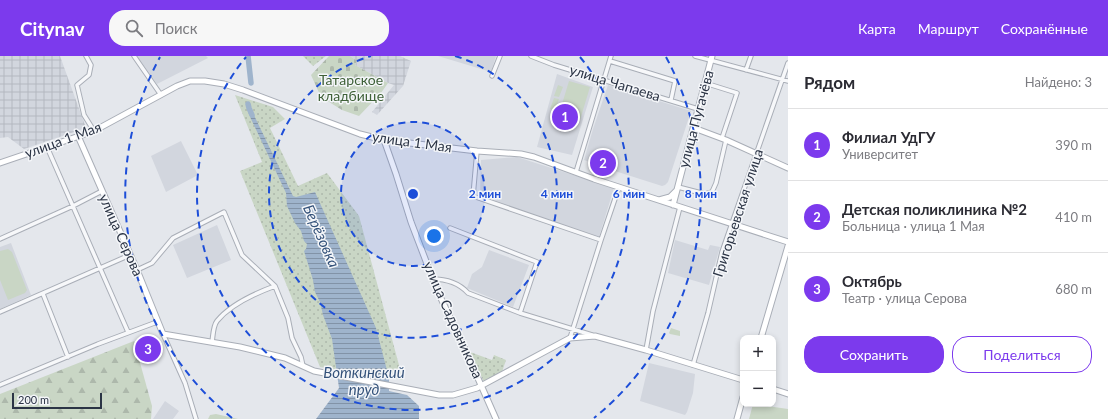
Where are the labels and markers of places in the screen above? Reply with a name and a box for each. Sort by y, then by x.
pin: 1 [552,102,578,132]
pin: 2 [590,148,616,178]
centre of rings [406,187,420,201]
pin: 3 [135,334,161,364]

